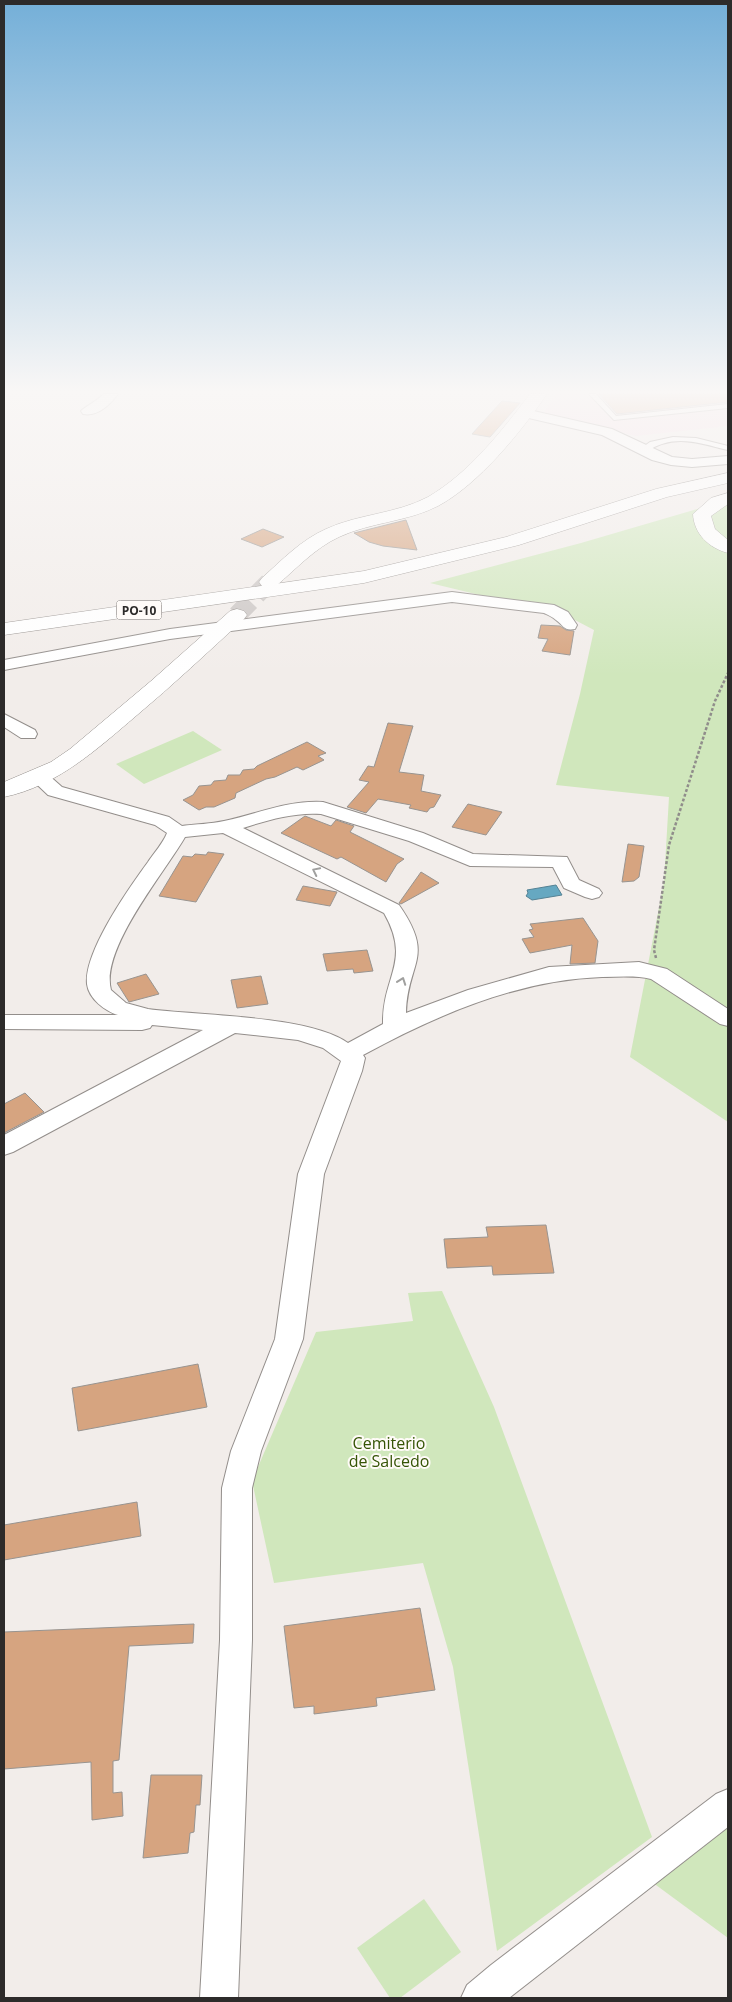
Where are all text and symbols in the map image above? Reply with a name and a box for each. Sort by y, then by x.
road number: PO-10 [116,600,162,620]
one-way arrow [312,867,321,877]
one-way arrow [396,977,406,986]
park label: Cemiterio de Salcedo [349,1432,429,1472]

